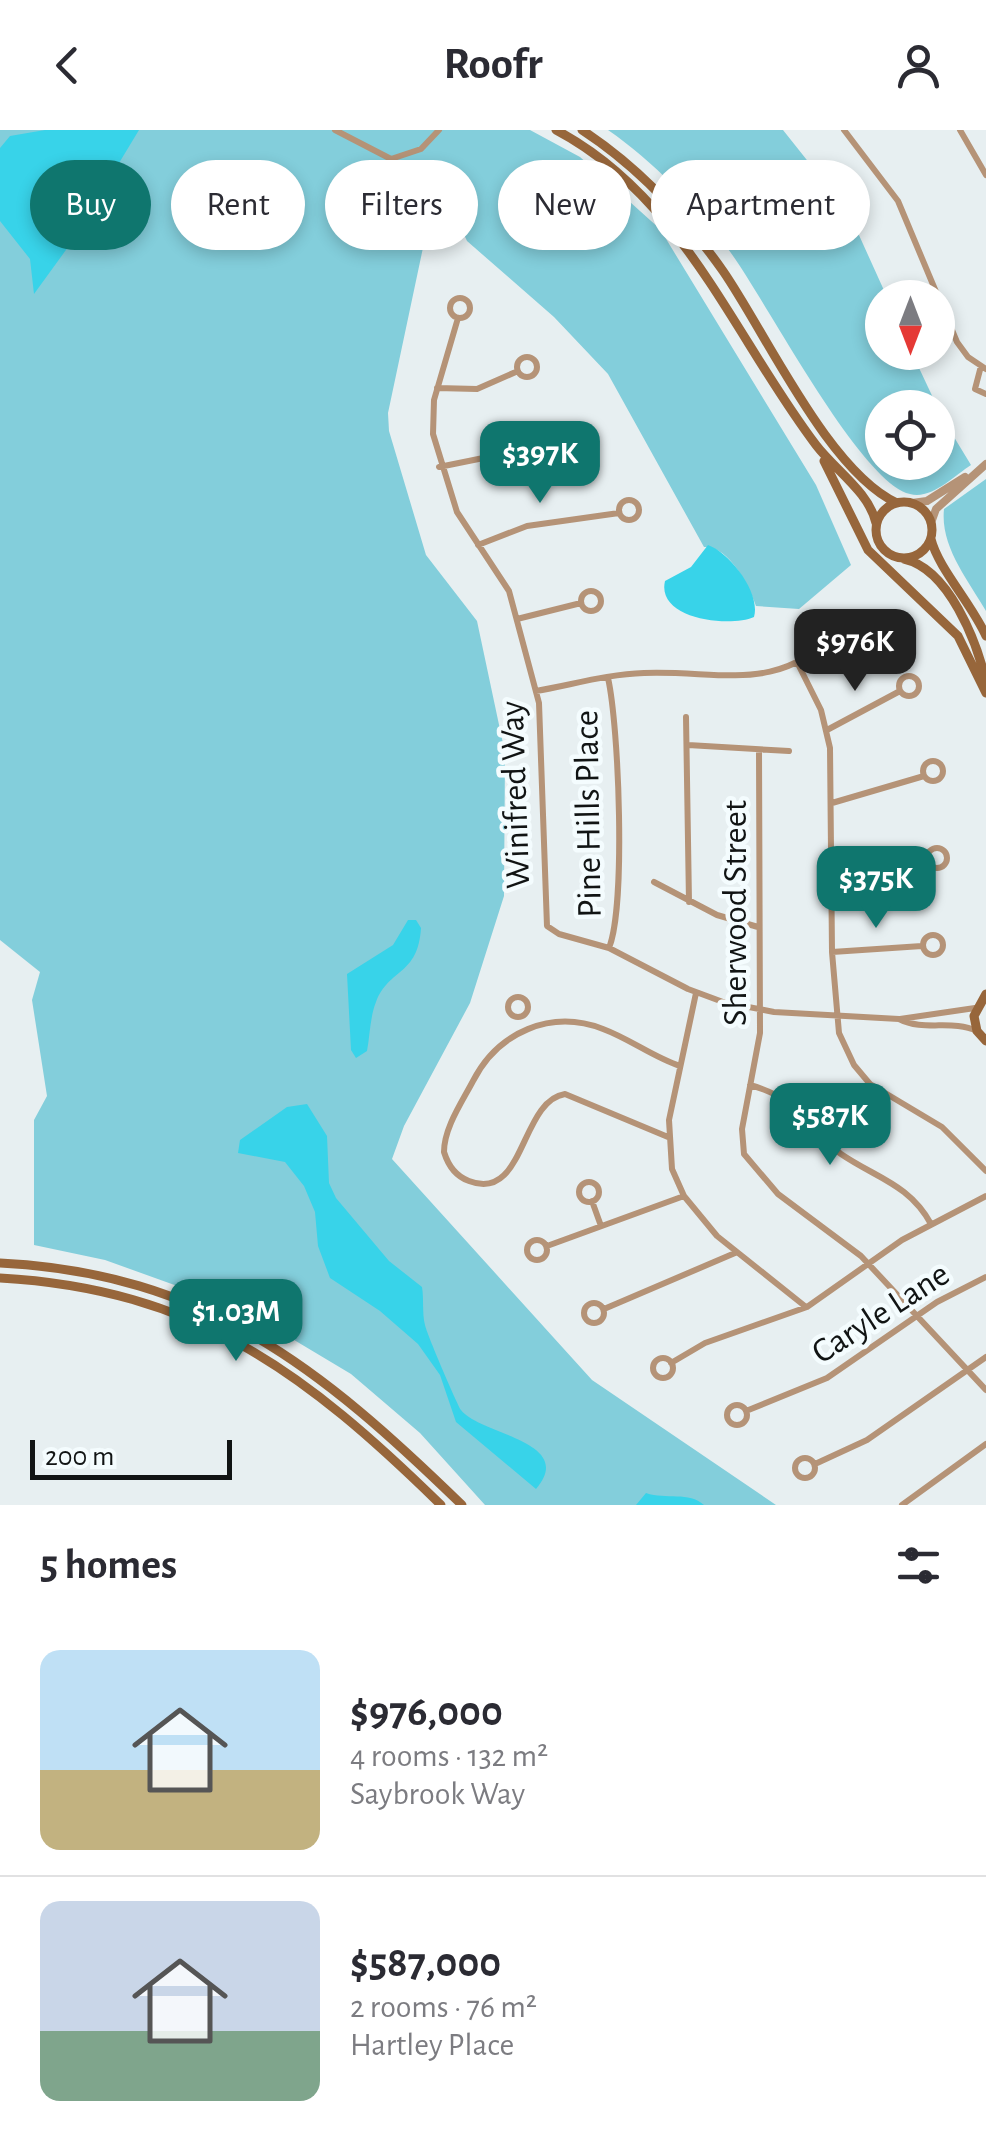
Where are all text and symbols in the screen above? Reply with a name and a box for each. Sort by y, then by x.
icon: back [40,38,95,93]
icon: person [891,38,946,93]
text: Roofr [443,42,543,87]
chip: Buy [30,160,151,250]
chip: Rent [171,160,305,250]
chip: Filters [325,160,478,250]
chip: New [498,160,631,250]
chip: Apartment [651,160,870,250]
north arrow [865,280,955,370]
map controls [865,280,955,480]
button: locate [865,390,955,480]
pin: $397K [470,421,610,506]
text: $397K [502,437,578,469]
pin: $976K [785,609,925,694]
text: $976K [816,625,894,657]
street label: Winifred Way [495,700,536,890]
street label: Pine Hills Place [569,710,608,918]
street label: Sherwood Street [718,800,753,1026]
pin: $375K [806,846,946,931]
text: $375K [839,862,913,894]
pin: $587K [760,1083,900,1168]
text: $587K [792,1099,868,1131]
street label: Caryle Lane [806,1256,956,1370]
pin: $1.03M [155,1279,317,1364]
text: $1.03M [191,1295,281,1327]
scale bar [30,1435,232,1480]
text: 200 m [45,1443,114,1471]
icon: filters [891,1538,946,1593]
text: 5 homes [40,1544,177,1586]
icon: home [120,1690,240,1810]
text: $976,000 [350,1691,503,1733]
text: 4 rooms · 132 m² [350,1740,548,1772]
text: Saybrook Way [350,1778,525,1810]
icon: home [120,1941,240,2061]
text: $587,000 [350,1942,501,1984]
text: 2 rooms · 76 m² [350,1991,537,2023]
text: Hartley Place [350,2029,514,2061]

